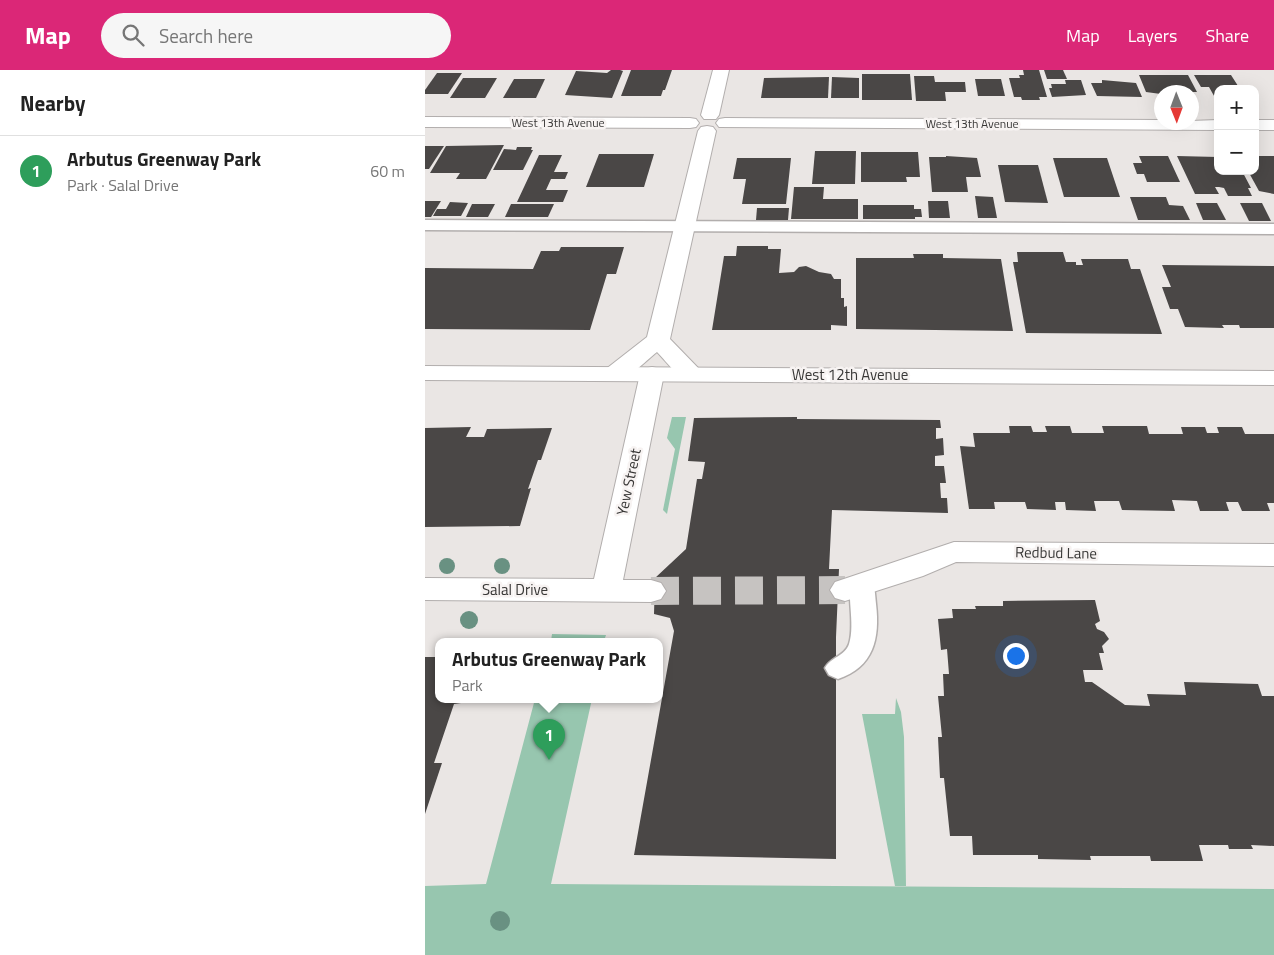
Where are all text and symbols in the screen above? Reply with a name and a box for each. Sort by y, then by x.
search box [101,13,451,58]
text: Map [25,17,71,53]
icon: search [119,21,147,49]
text: Search here [159,21,253,50]
text: Map [1066,22,1100,49]
text: Layers [1128,22,1177,49]
text: Share [1205,22,1249,49]
north arrow [1154,85,1199,130]
map controls [1214,85,1259,175]
button: + [1214,85,1259,130]
text: Nearby [20,87,85,119]
street label: West 13th Avenue [511,113,605,132]
street label: West 13th Avenue [925,114,1019,133]
button: − [1214,130,1259,175]
text: Arbutus Greenway Park [67,144,261,173]
text: 1 [32,159,40,183]
text: 60 m [370,159,405,183]
text: Park · Salal Drive [67,173,179,197]
street label: West 12th Avenue [792,363,908,386]
street label: Yew Street [610,446,647,518]
street label: Redbud Lane [1015,540,1097,565]
street label: Salal Drive [482,578,548,601]
popup [435,638,663,703]
your location [1003,643,1029,669]
text: Arbutus Greenway Park [452,644,646,673]
text: Park [452,673,483,697]
pin: 1 [533,719,565,760]

